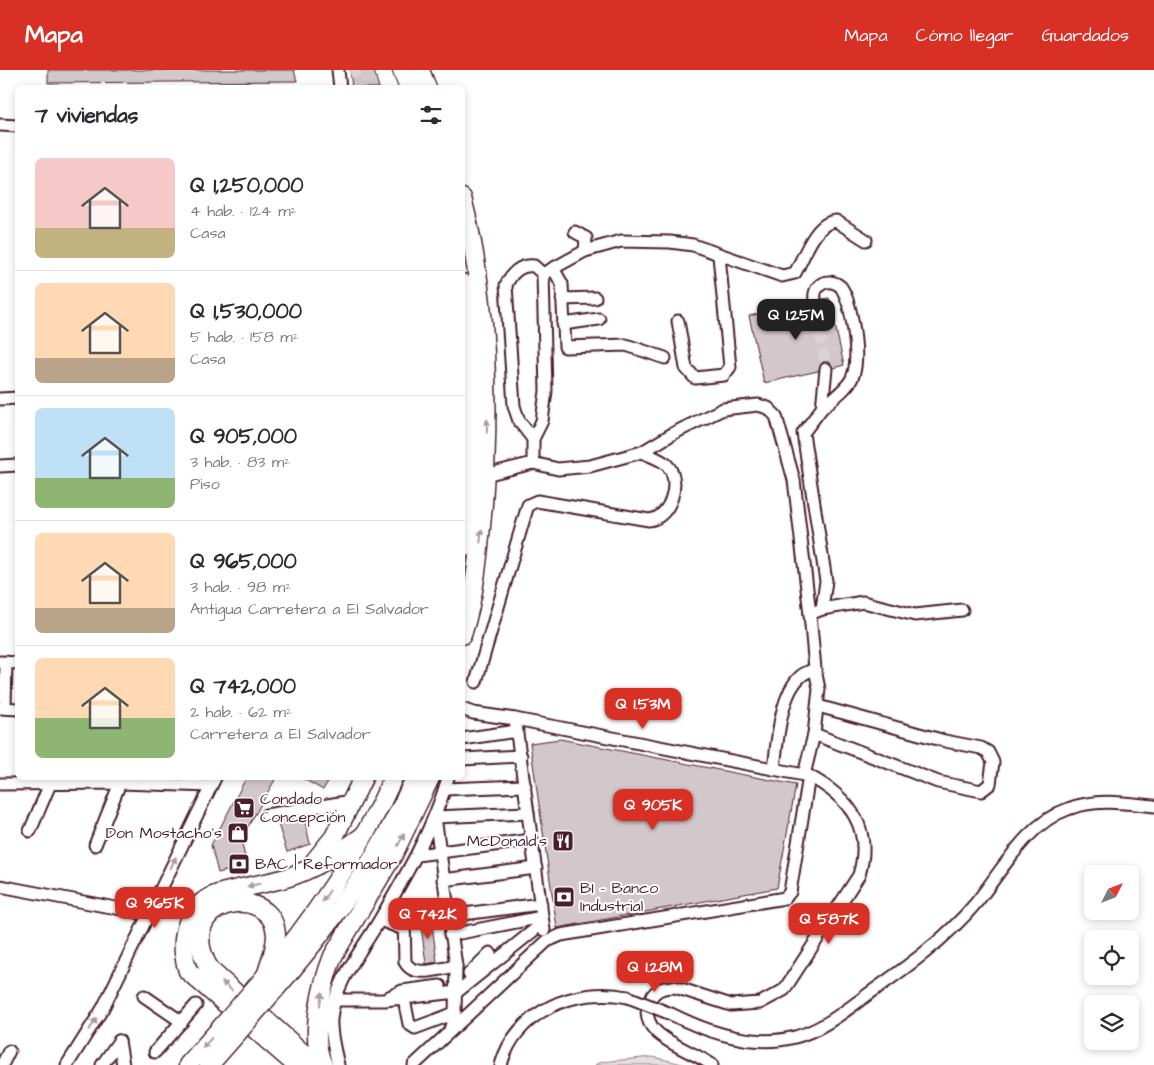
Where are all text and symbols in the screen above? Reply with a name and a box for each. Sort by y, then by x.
text: Mapa [25,18,83,52]
text: Mapa [844,23,888,48]
text: Cómo llegar [916,23,1014,48]
text: Guardados [1042,23,1129,48]
text: 7 viviendas [35,101,138,130]
icon: filters [417,101,445,129]
text: Q 1,250,000 [190,171,303,200]
icon: home [75,178,135,238]
text: 4 hab. · 124 m² [190,200,297,222]
text: Casa [190,222,226,244]
text: Q 1,530,000 [190,297,302,326]
pin: Q 1.25M [750,298,842,341]
icon: home [75,303,135,363]
text: Q 1.25M [768,304,824,326]
text: 5 hab. · 158 m² [190,326,299,348]
text: Casa [190,348,226,370]
one-way arrow [483,418,491,434]
text: Q 905,000 [190,422,297,451]
icon: home [75,428,135,488]
text: 3 hab. · 83 m² [190,451,290,473]
text: Piso [190,473,220,495]
one-way arrow [477,527,485,543]
text: Q 965,000 [190,547,297,576]
icon: home [75,553,135,613]
text: 3 hab. · 98 m² [190,576,291,598]
text: Antigua Carretera a El Salvador [190,598,429,620]
text: Q 742,000 [190,672,296,701]
icon: home [75,678,135,738]
pin: Q 1.53M [597,688,689,730]
text: Q 1.53M [616,693,670,715]
text: 2 hab. · 62 m² [190,701,292,723]
text: Carretera a El Salvador [190,723,371,745]
place label: Condado Concepción [260,788,346,828]
pin: Q 905K [612,788,694,831]
text: Q 905K [624,794,682,816]
supermarket icon: Condado Concepción [232,796,256,820]
shop icon: Don Mostacho’s [226,821,250,845]
place label: Don Mostacho’s [106,822,222,844]
restaurant icon: McDonald's [551,829,575,853]
place label: McDonald's [467,830,547,852]
one-way arrow [397,833,405,847]
bank icon: BAC | Reformador [227,852,251,876]
place label: BAC | Reformador [255,853,397,875]
one-way arrow [169,856,177,870]
north arrow [1084,865,1139,920]
map controls [1084,865,1139,1050]
place label: BI - Banco Industrial [580,877,658,917]
one-way arrow [247,881,262,889]
bank icon: BI - Banco Industrial [552,885,576,909]
pin: Q 965K [114,886,196,929]
one-way arrow [321,889,331,903]
text: Q 965K [126,892,184,914]
pin: Q 742K [387,898,469,940]
pin: Q 587K [788,902,870,945]
text: Q 742K [399,903,457,925]
text: Q 587K [799,908,859,930]
button: locate [1084,930,1139,985]
pin: Q 1.28M [609,950,701,993]
text: Q 1.28M [628,956,682,978]
one-way arrow [221,980,233,992]
one-way arrow [317,991,325,1007]
button: layers [1084,995,1139,1050]
one-way arrow [88,1017,97,1030]
one-way arrow [201,1037,213,1049]

